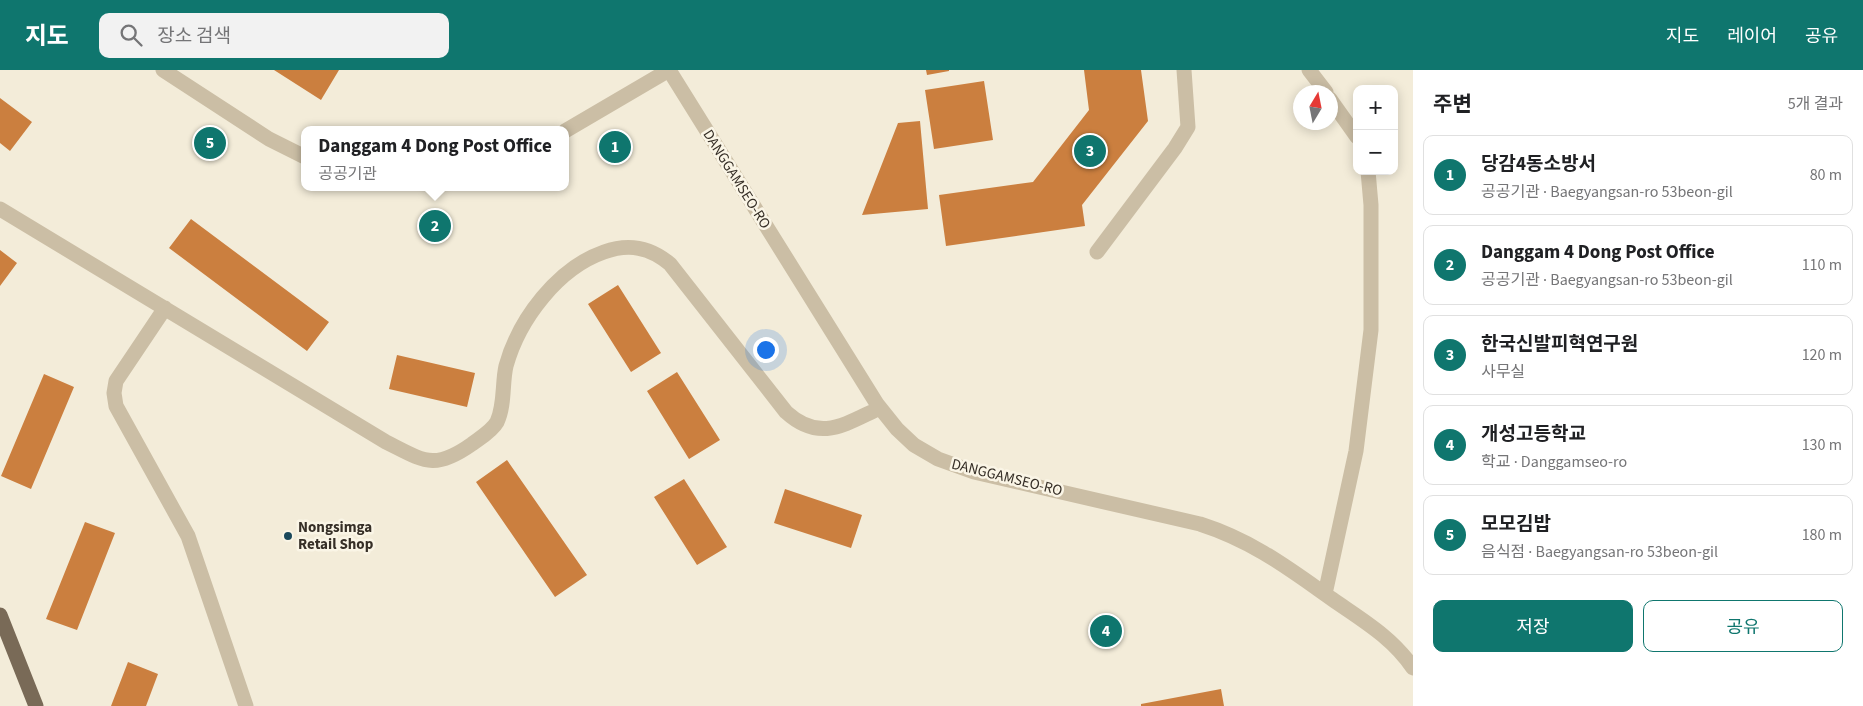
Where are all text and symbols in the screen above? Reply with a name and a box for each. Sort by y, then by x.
search box [99,13,449,58]
text: 지도 [25,19,69,54]
icon: search [117,21,145,49]
text: 장소 검색 [157,23,231,50]
text: 지도 [1666,24,1699,49]
text: 레이어 [1727,24,1777,49]
text: 공유 [1805,24,1838,49]
north arrow [1293,85,1338,130]
map controls [1353,85,1398,175]
button: + [1353,85,1398,130]
text: 주변 [1433,89,1472,119]
text: 5개 결과 [1788,93,1843,115]
pin: 5 [194,124,226,162]
popup [301,126,569,191]
street label: DANGGAMSEO-RO [698,126,776,233]
pin: 1 [599,128,631,166]
button: − [1353,130,1398,175]
pin: 3 [1074,132,1106,170]
text: Danggam 4 Dong Post Office [318,133,552,160]
text: 당감4동소방서 [1481,151,1596,178]
text: 공공기관 [318,163,377,185]
text: 1 [1446,164,1454,186]
text: 80 m [1810,164,1842,186]
text: 공공기관 · Baegyangsan-ro 53beon-gil [1481,181,1733,203]
pin: 2 [419,207,451,245]
text: Danggam 4 Dong Post Office [1481,239,1715,266]
text: 2 [1446,254,1454,276]
text: 110 m [1802,254,1842,276]
text: 공공기관 · Baegyangsan-ro 53beon-gil [1481,269,1733,291]
text: 한국신발피혁연구원 [1481,331,1638,358]
your location [753,337,779,363]
text: 3 [1446,344,1454,366]
text: 120 m [1802,344,1842,366]
text: 사무실 [1481,361,1525,383]
text: 개성고등학교 [1481,421,1586,448]
text: 4 [1446,434,1454,456]
text: 130 m [1802,434,1842,456]
text: 학교 · Danggamseo-ro [1481,451,1627,473]
street label: DANGGAMSEO-RO [949,454,1065,501]
text: 모모김밥 [1481,511,1551,538]
place label: Nongsimga Retail Shop [298,517,374,555]
text: 5 [1446,524,1454,546]
text: 180 m [1802,524,1842,546]
marker: Nongsimga Retail Shop [282,530,294,542]
text: 음식점 · Baegyangsan-ro 53beon-gil [1481,541,1718,563]
button: 저장 [1433,600,1633,652]
button: 공유 [1643,600,1843,652]
pin: 4 [1090,612,1122,650]

